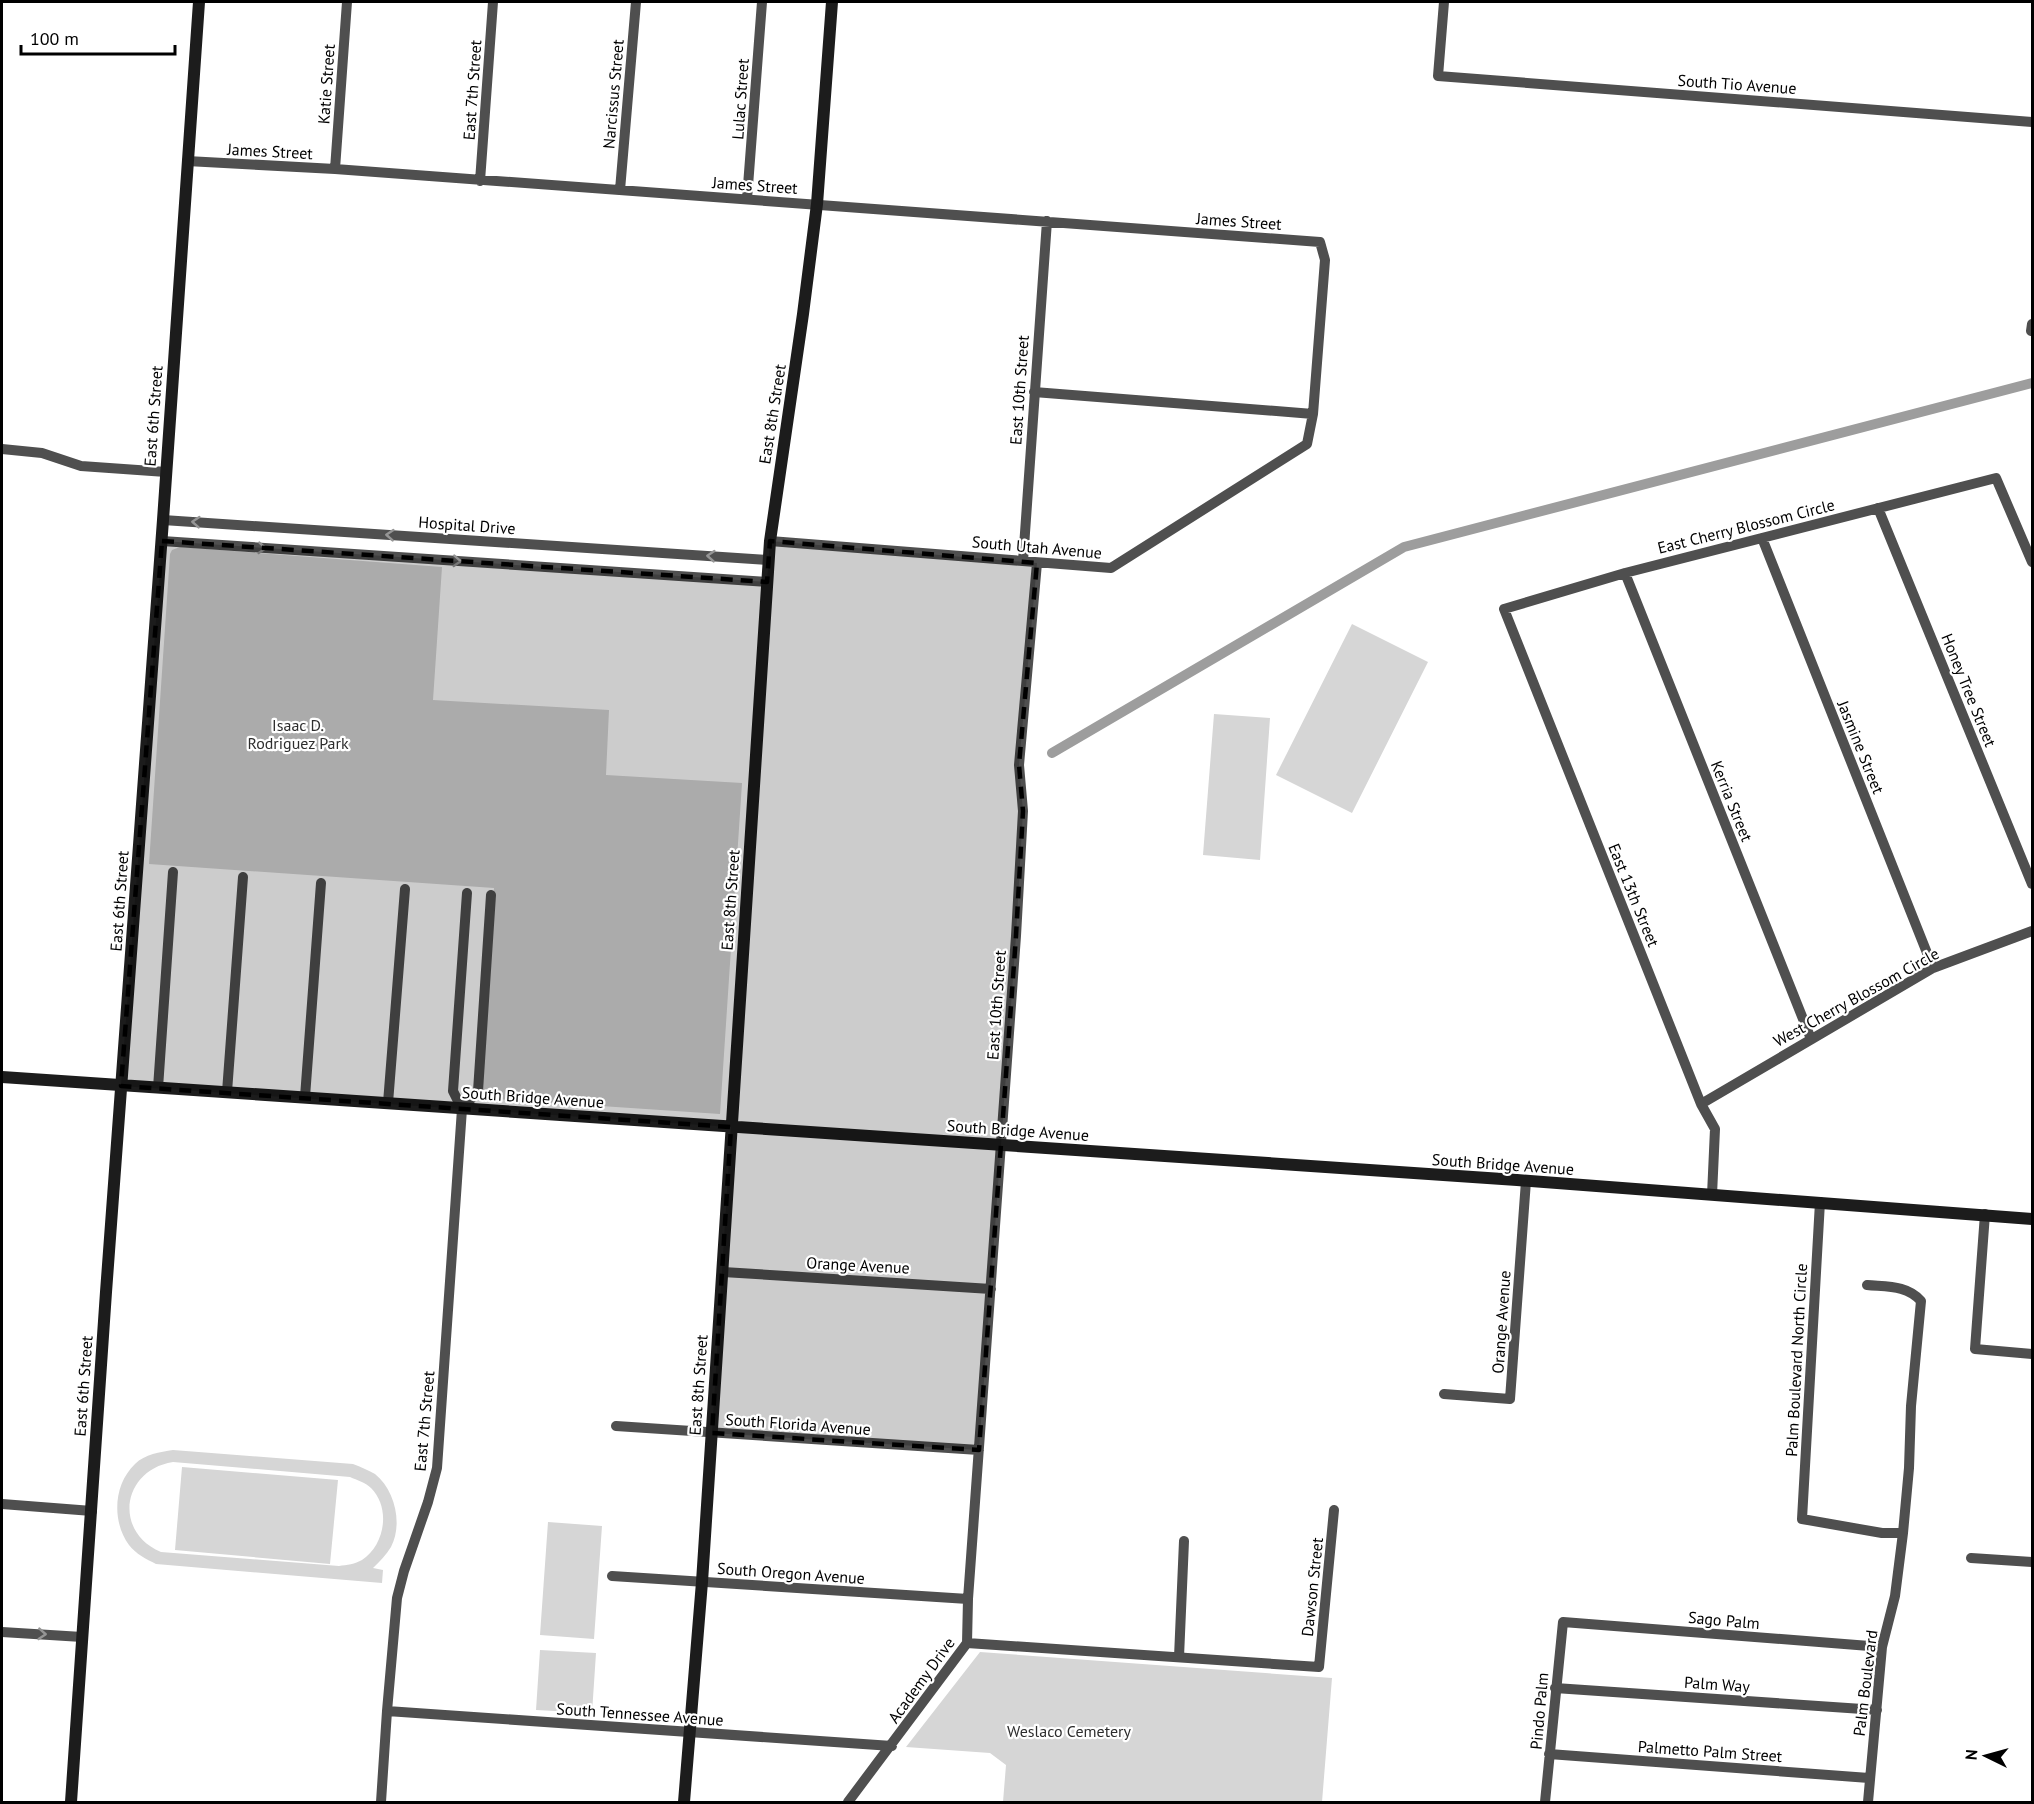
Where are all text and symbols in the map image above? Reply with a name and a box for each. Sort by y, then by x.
scale bar [21,18,176,56]
text: 100 m [30,27,79,50]
street label: Narcissus Street [598,38,628,149]
street label: East 7th Street [459,39,486,141]
street label: Katie Street [313,43,339,125]
street label: Lulac Street [727,57,753,140]
street label: South Tio Avenue [1677,70,1797,98]
street label: James Street [226,139,314,163]
street label: James Street [711,172,799,198]
street label: James Street [1195,208,1283,234]
street label: East 10th Street [1005,334,1033,445]
street label: East 8th Street [754,362,790,465]
street label: East 6th Street [140,364,167,467]
street label: East Cherry Blossom Circle [1655,494,1837,558]
street label: Hospital Drive [418,512,516,538]
one-way arrow [191,516,200,529]
one-way arrow [386,529,395,542]
street label: South Utah Avenue [971,531,1103,563]
one-way arrow [258,541,267,554]
one-way arrow [706,550,715,563]
one-way arrow [452,554,461,567]
street label: Honey Tree Street [1937,630,2001,750]
street label: Jasmine Street [1833,697,1889,797]
park label: Isaac D. Rodriguez Park [247,715,349,753]
street label: Kerria Street [1707,758,1757,845]
street label: East 13th Street [1604,840,1664,950]
street label: East 8th Street [717,848,744,951]
street label: East 6th Street [106,849,133,952]
street label: West Cherry Blossom Circle [1770,943,1942,1051]
street label: East 10th Street [982,949,1010,1060]
street label: South Bridge Avenue [461,1082,605,1112]
street label: South Bridge Avenue [946,1115,1090,1145]
street label: South Bridge Avenue [1431,1149,1575,1179]
street label: Orange Avenue [806,1252,910,1278]
street label: Palm Boulevard North Circle [1781,1263,1811,1457]
street label: Orange Avenue [1487,1270,1515,1374]
street label: East 8th Street [685,1333,712,1436]
street label: East 6th Street [70,1334,97,1437]
street label: East 7th Street [410,1369,438,1472]
street label: South Florida Avenue [725,1409,871,1439]
street label: Dawson Street [1297,1536,1327,1637]
street label: South Oregon Avenue [716,1558,866,1588]
street label: Sago Palm [1687,1607,1761,1633]
one-way arrow [37,1628,46,1641]
street label: Palm Boulevard [1849,1629,1881,1737]
street label: Academy Drive [883,1633,959,1727]
street label: Pindo Palm [1526,1672,1552,1750]
street label: Palm Way [1683,1672,1751,1696]
street label: South Tennessee Avenue [556,1698,724,1730]
park label: Weslaco Cemetery [1007,1721,1131,1741]
north arrow [1956,1726,2016,1786]
street label: Palmetto Palm Street [1637,1736,1783,1766]
text: N [1961,1749,1981,1761]

